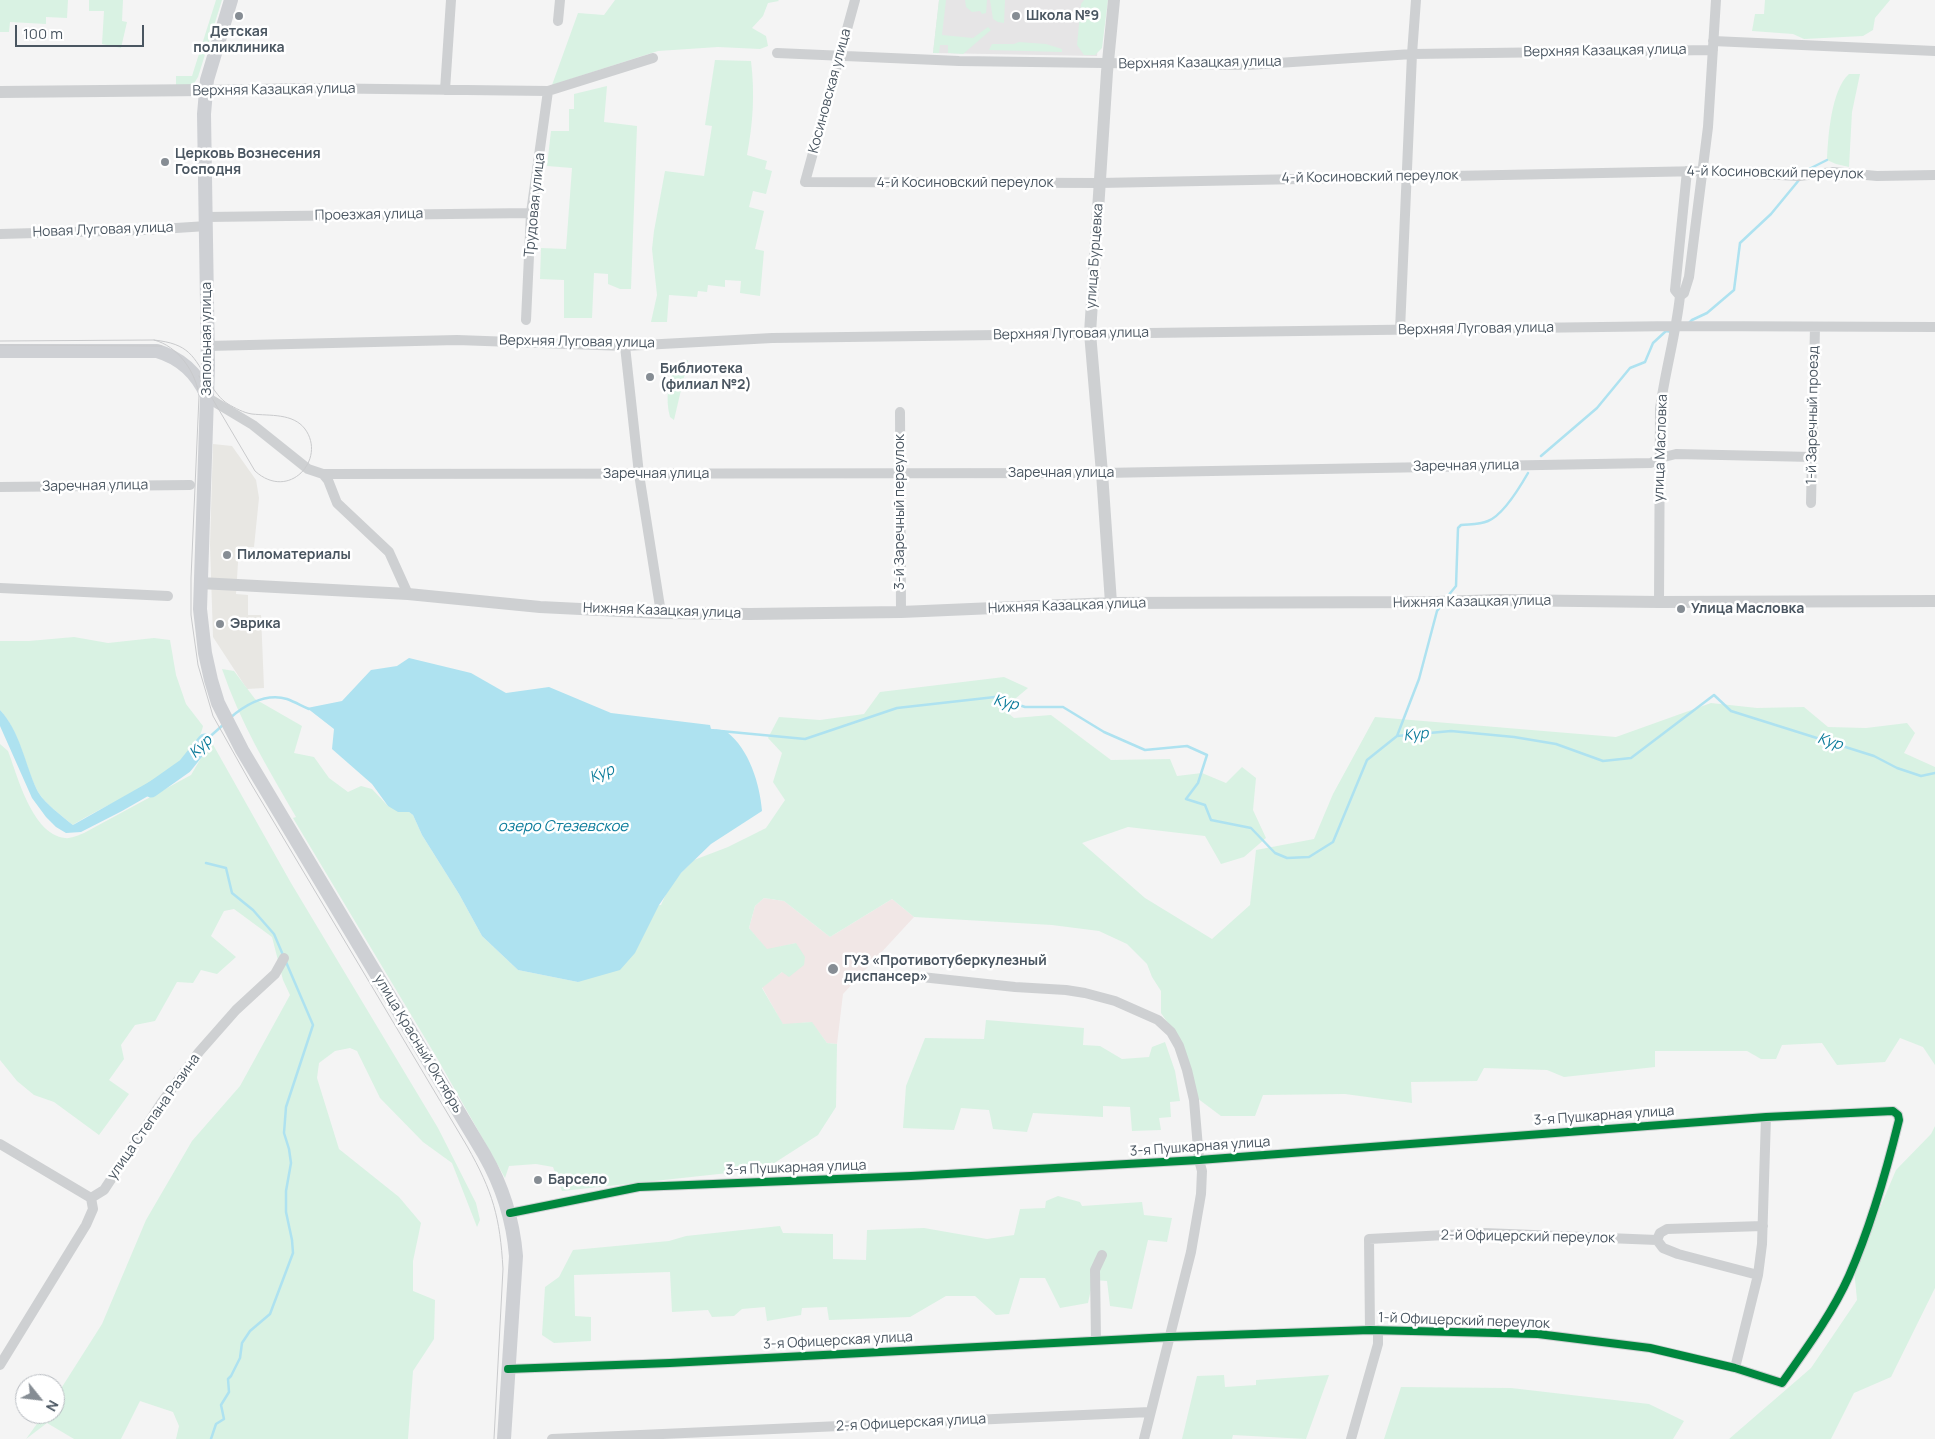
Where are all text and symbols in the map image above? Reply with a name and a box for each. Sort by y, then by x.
place label: Школа №9 [1026,8,1099,24]
marker: Детская поликлиника [233,10,245,22]
marker: Школа №9 [1010,10,1022,22]
scale bar [18,15,146,47]
text: 100 m [23,23,63,44]
place label: Детская поликлиника [193,24,285,56]
street label: Косиновская улица [805,27,855,155]
street label: Верхняя Казацкая улица [1523,41,1687,61]
street label: Верхняя Казацкая улица [1118,53,1282,73]
street label: Верхняя Казацкая улица [192,80,356,100]
place label: Церковь Вознесения Господня [175,146,321,178]
street label: Трудовая улица [521,152,549,258]
marker: Церковь Вознесения Господня [159,156,171,168]
street label: 4-й Косиновский переулок [1686,163,1864,183]
street label: 4-й Косиновский переулок [1281,167,1459,187]
street label: 4-й Косиновский переулок [877,175,1053,191]
street label: улица Бурцевка [1083,203,1107,309]
street label: Проезжая улица [315,206,423,224]
street label: Новая Луговая улица [32,219,174,241]
street label: Запольная улица [199,282,215,396]
street label: Верхняя Луговая улица [1398,319,1554,339]
street label: Верхняя Луговая улица [993,324,1149,344]
street label: Верхняя Луговая улица [499,332,655,352]
street label: 1-й Заречный проезд [1803,346,1823,484]
place label: Библиотека (филиал №2) [660,361,752,394]
marker: Библиотека (филиал №2) [644,371,656,383]
street label: улица Масловка [1651,394,1671,502]
street label: 3-й Заречный переулок [892,434,908,590]
street label: Заречная улица [1413,457,1519,475]
street label: Заречная улица [1008,465,1114,481]
street label: Заречная улица [603,466,709,482]
street label: Заречная улица [42,477,148,495]
place label: Пиломатериалы [237,547,351,563]
marker: Пиломатериалы [221,549,233,561]
street label: Нижняя Казацкая улица [1393,592,1551,612]
street label: Нижняя Казацкая улица [988,595,1146,617]
street label: Нижняя Казацкая улица [583,600,741,622]
place label: Улица Масловка [1691,601,1804,617]
marker: Улица Масловка [1675,603,1687,615]
place label: Эврика [230,616,281,632]
marker: Эврика [214,618,226,630]
water label: Кур [992,691,1020,715]
water label: Кур [1403,725,1429,745]
water label: Кур [1815,730,1845,754]
water label: Кур [186,732,216,762]
water label: Кур [587,761,617,787]
water label: озеро Стезевское [498,818,628,836]
place label: ГУЗ «Противотуберкулезный диспансер» [844,953,1047,986]
marker: ГУЗ «Противотуберкулезный диспансер» [826,962,840,976]
street label: улица Красный Октябрь [370,972,466,1116]
street label: улица Степана Разина [104,1051,204,1183]
street label: 3-я Пушкарная улица [1533,1103,1675,1129]
street label: 3-я Пушкарная улица [1129,1134,1271,1160]
street label: 3-я Пушкарная улица [725,1157,867,1179]
place label: Барсело [548,1172,607,1188]
marker: Барсело [532,1174,544,1186]
street label: 2-й Офицерский переулок [1441,1227,1615,1247]
street label: 1-й Офицерский переулок [1378,1310,1550,1332]
street label: 3-я Офицерская улица [763,1329,913,1353]
north arrow [15,1374,65,1424]
text: N [42,1397,63,1415]
street label: 2-я Офицерская улица [836,1411,986,1435]

